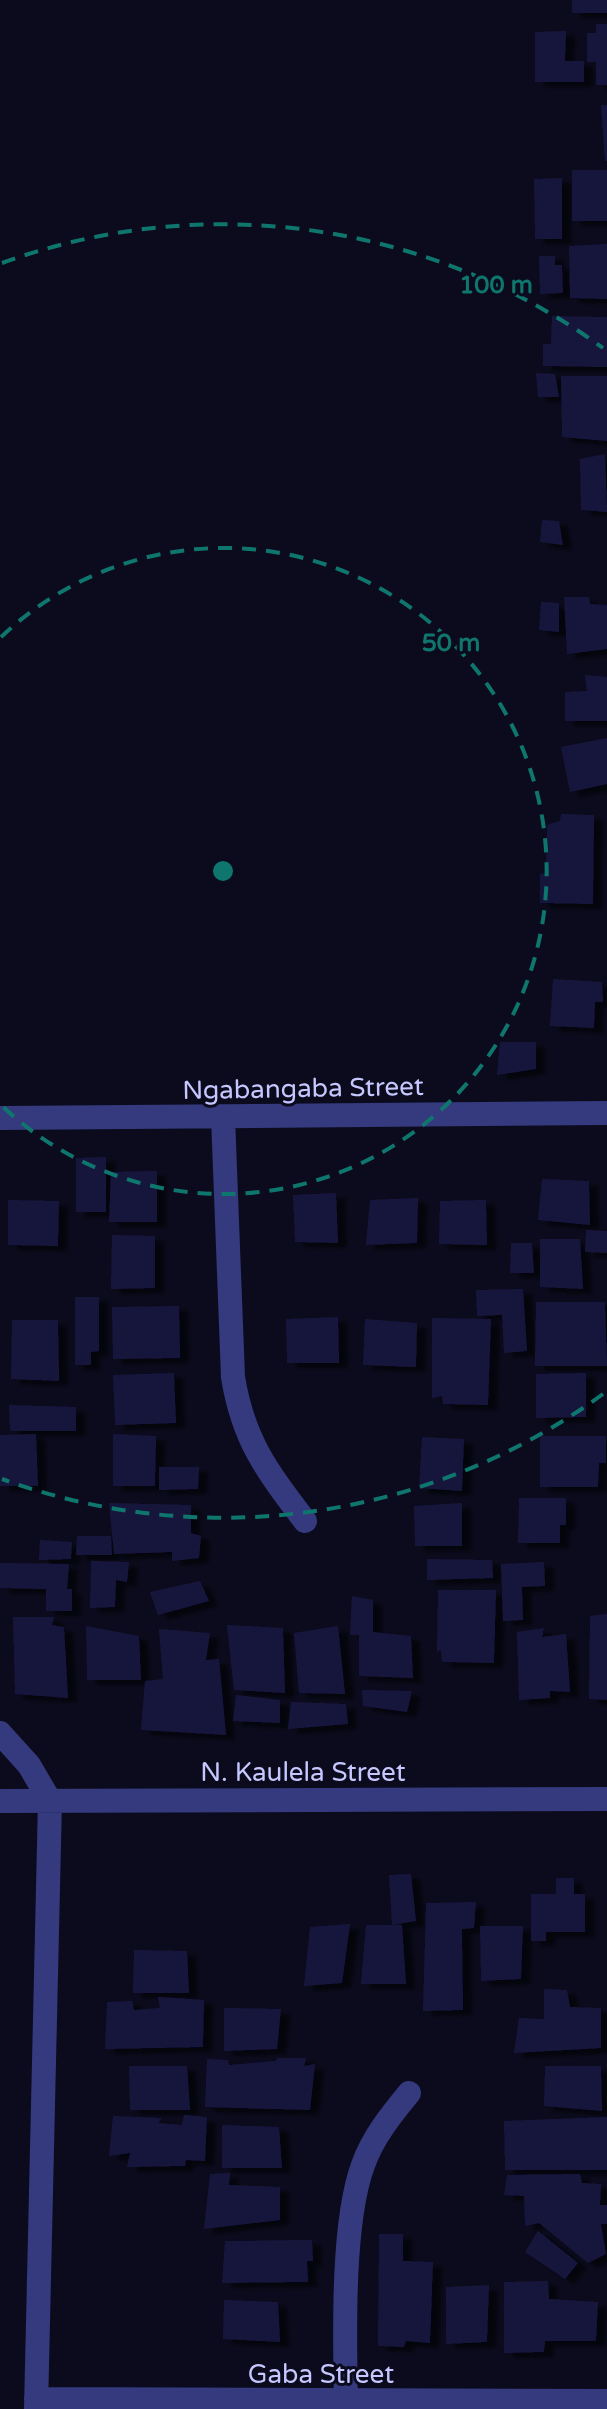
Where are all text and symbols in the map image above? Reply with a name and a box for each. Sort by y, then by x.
text: 100 m [459,271,533,300]
text: 50 m [422,629,480,658]
centre of rings [209,857,237,885]
street label: Ngabangaba Street [182,1071,424,1106]
street label: N. Kaulela Street [200,1757,406,1788]
street label: Gaba Street [248,2359,394,2390]

